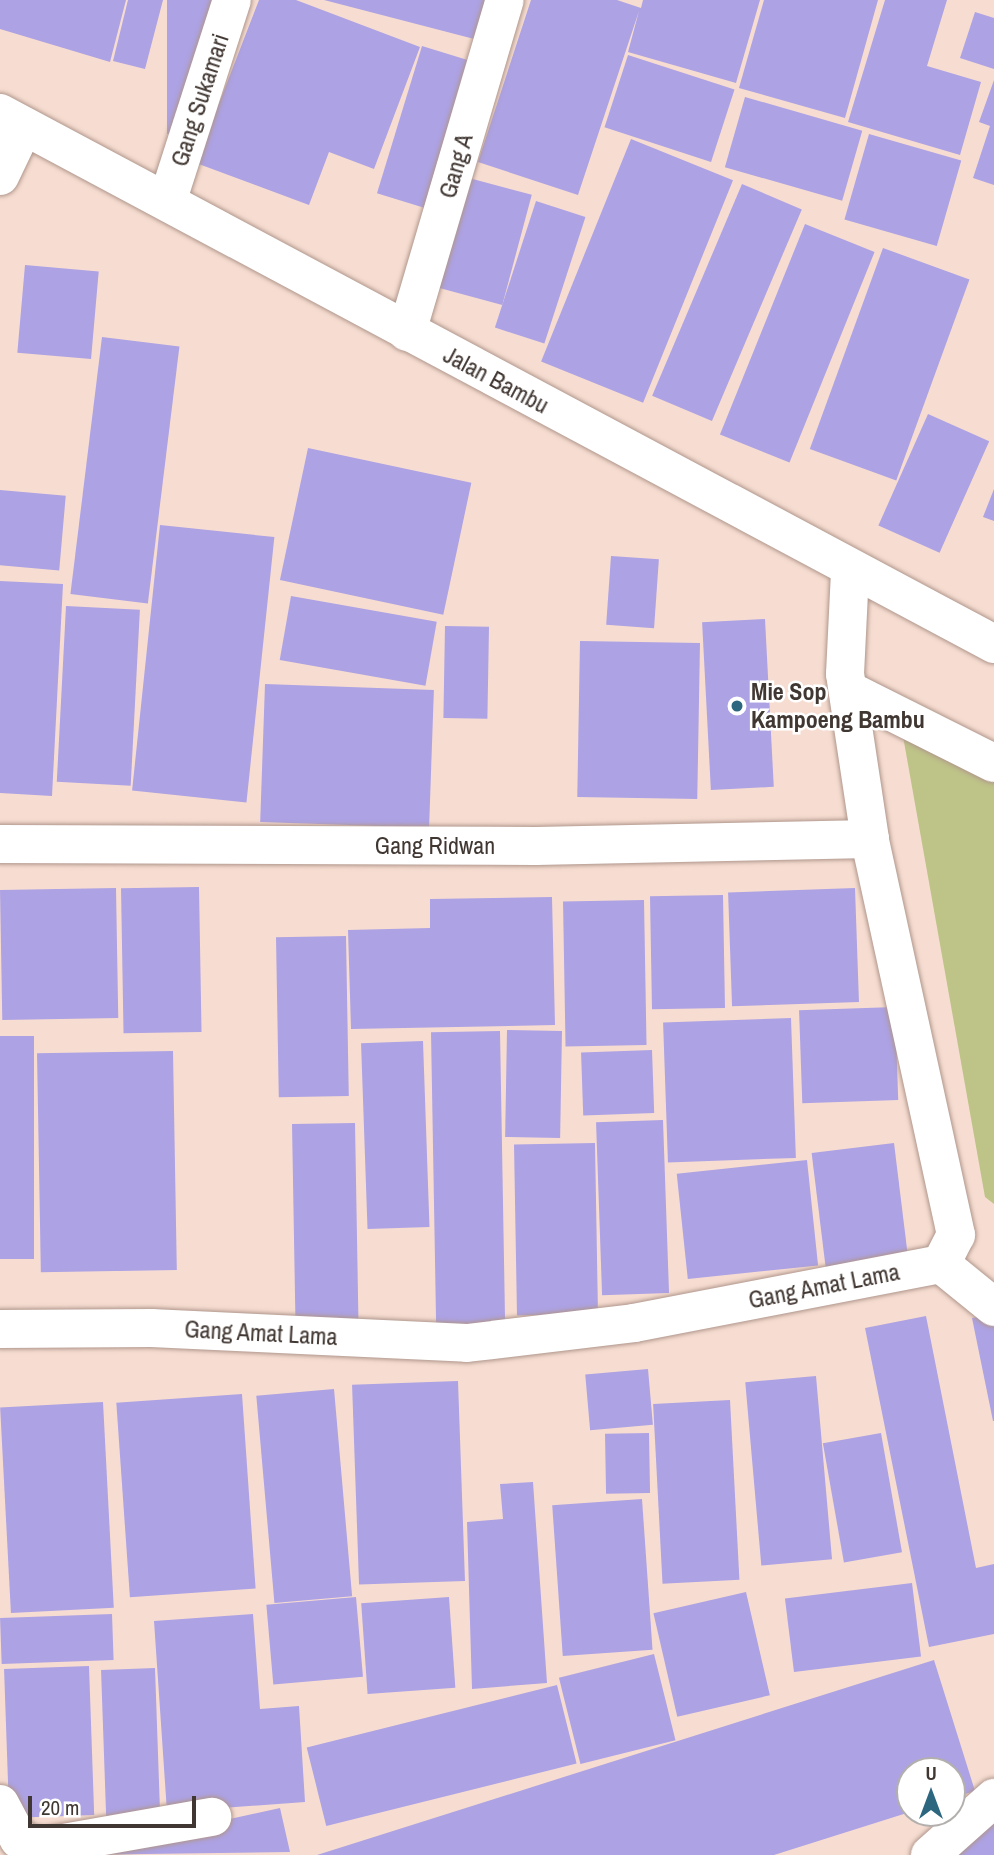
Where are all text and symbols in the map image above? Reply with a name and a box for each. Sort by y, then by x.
street label: Gang Sukamari [165,30,235,170]
street label: Gang A [433,130,479,202]
street label: Jalan Bambu [439,340,553,420]
place label: Mie Sop Kampoeng Bambu [751,678,925,734]
marker: Mie Sop Kampoeng Bambu [729,698,745,714]
street label: Gang Ridwan [375,832,495,860]
street label: Gang Amat Lama [746,1257,902,1315]
street label: Gang Amat Lama [183,1315,339,1351]
north arrow [896,1757,966,1827]
text: U [925,1760,937,1786]
scale bar [32,1782,200,1826]
text: 20 m [41,1793,79,1822]

